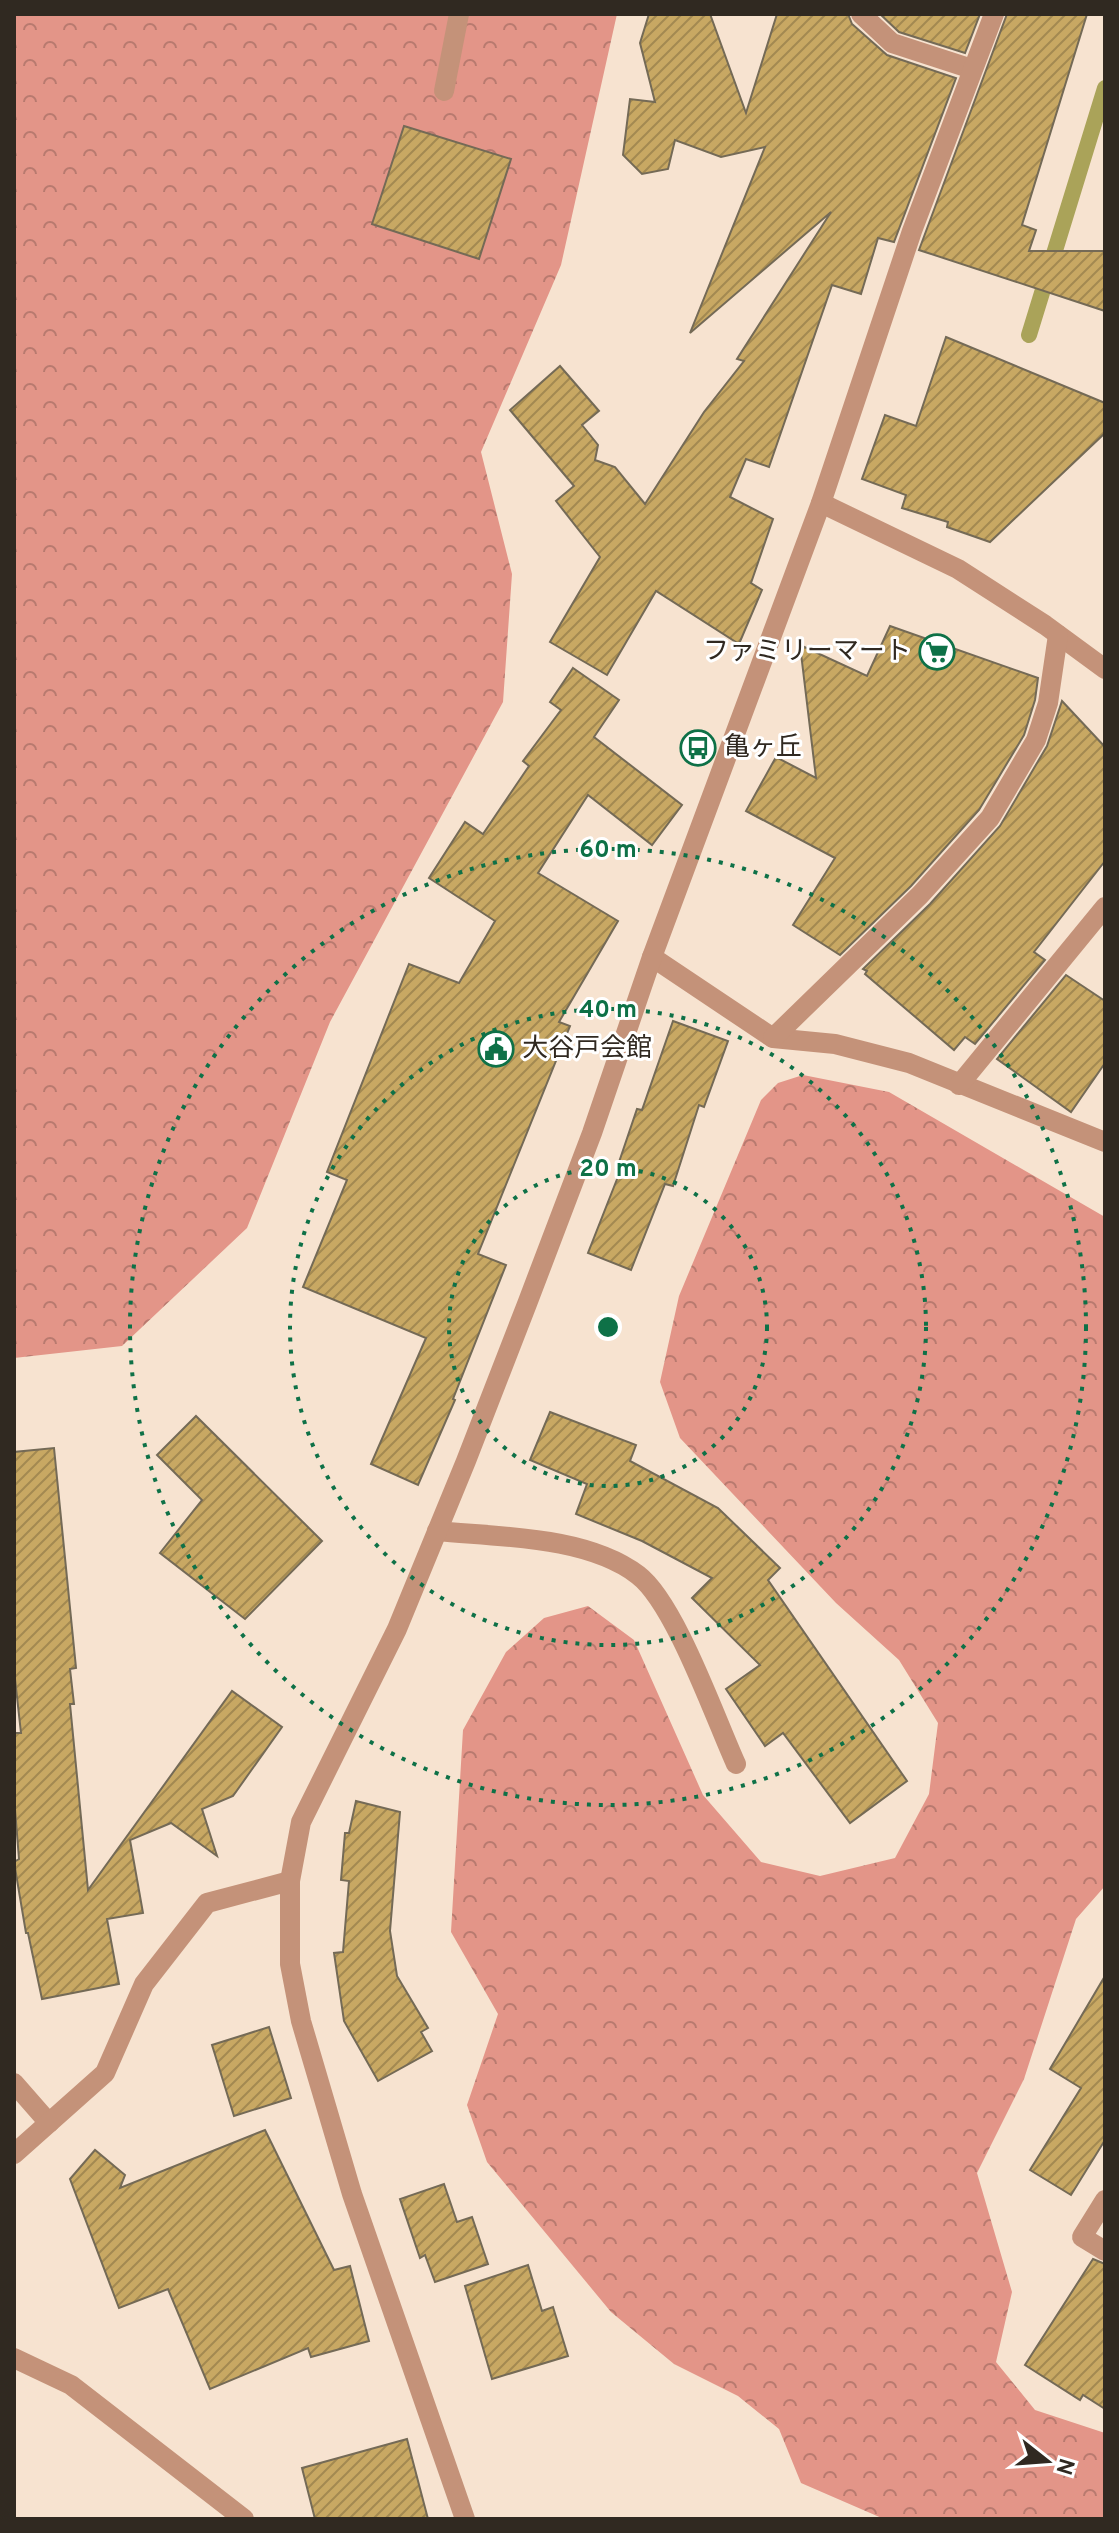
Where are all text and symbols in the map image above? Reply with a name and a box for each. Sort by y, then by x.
supermarket icon: ファミリーマート [918,633,956,671]
place label: ファミリーマート [703,636,911,669]
bus stop icon: 亀ヶ丘 [679,729,717,767]
place label: 亀ヶ丘 [724,732,802,765]
text: 60 m [579,836,637,866]
text: 40 m [579,996,637,1026]
public building icon: 大谷戸会館 [477,1030,515,1068]
place label: 大谷戸会館 [522,1033,652,1066]
text: 20 m [579,1155,637,1185]
centre of rings [594,1313,622,1341]
north arrow [1007,2421,1087,2501]
text: N [1049,2455,1079,2478]

